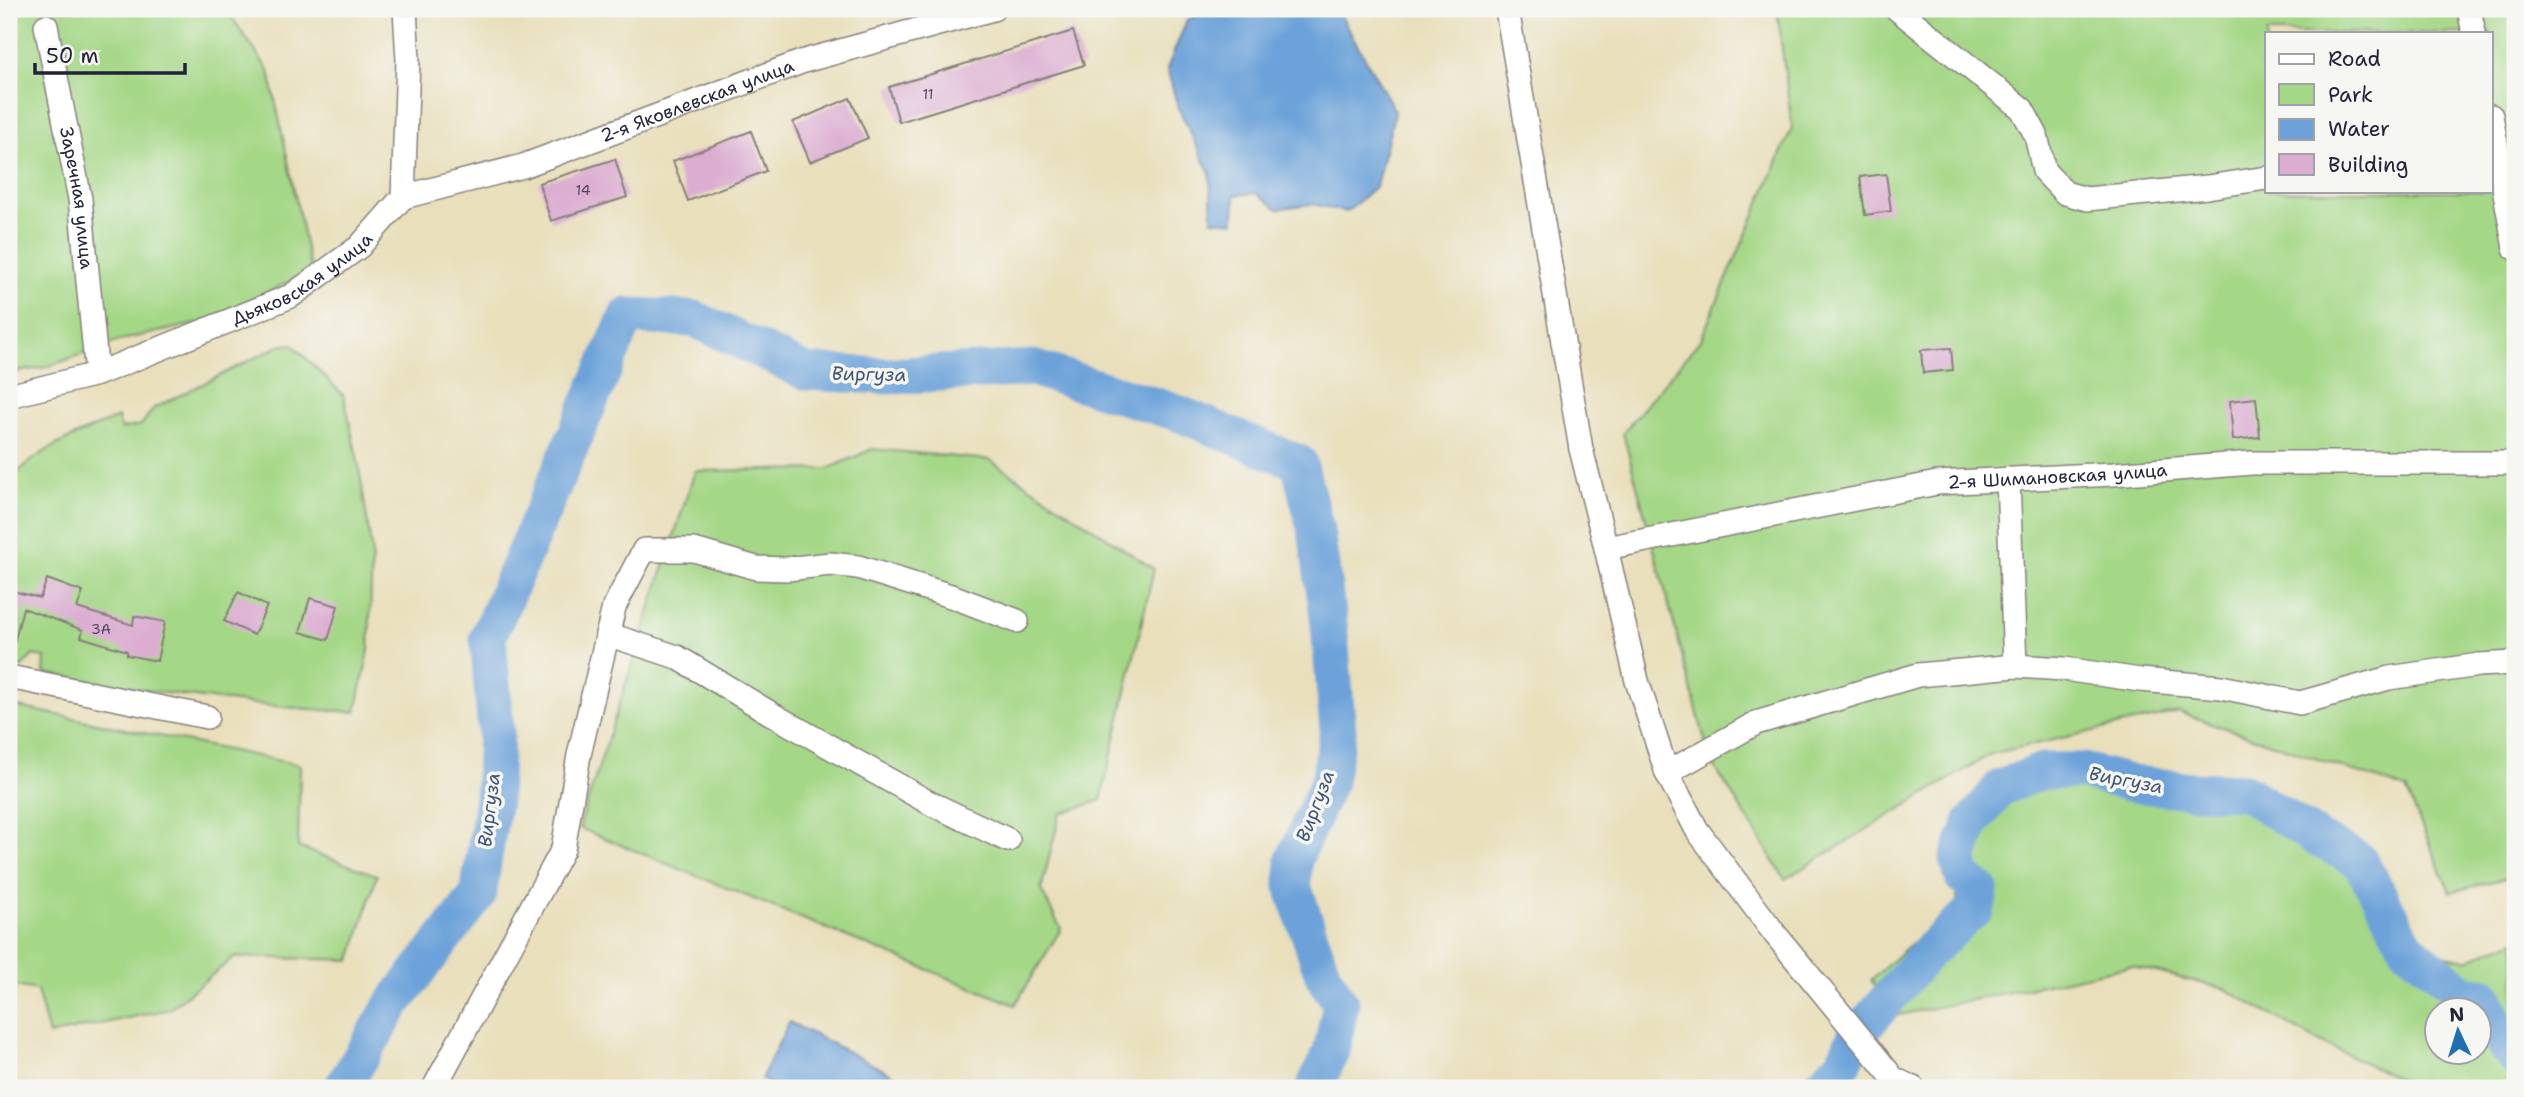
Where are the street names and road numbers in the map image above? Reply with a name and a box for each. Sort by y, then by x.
street label: 2-я Яковлевская улица [597,54,797,148]
street label: Заречная улица [54,125,99,270]
street label: Дьяковская улица [228,228,378,331]
street label: 2-я Шимановская улица [1947,458,2168,494]

